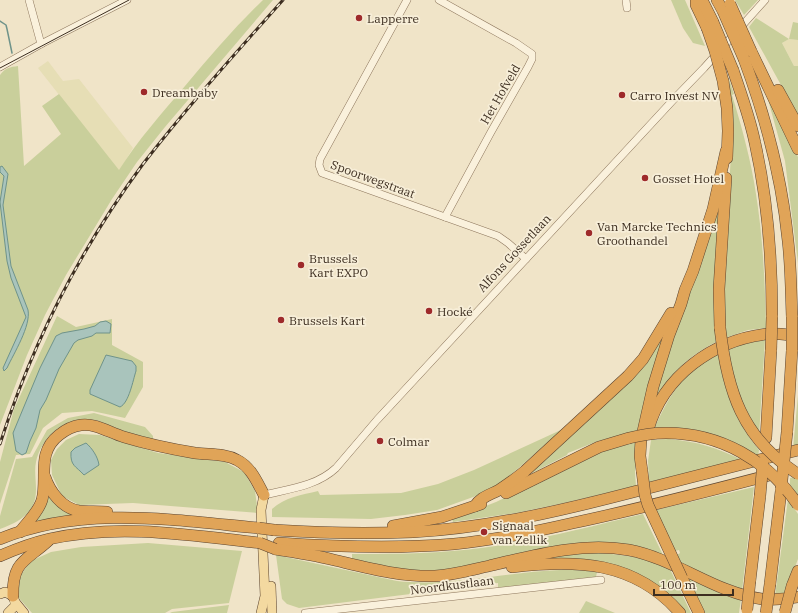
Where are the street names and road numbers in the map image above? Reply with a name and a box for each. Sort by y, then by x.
street label: Het Hofveld [477,61,523,127]
street label: Spoorwegstraat [329,157,417,201]
street label: Alfons Gossetlaan [474,211,554,295]
street label: Noordkustlaan [409,572,495,598]

